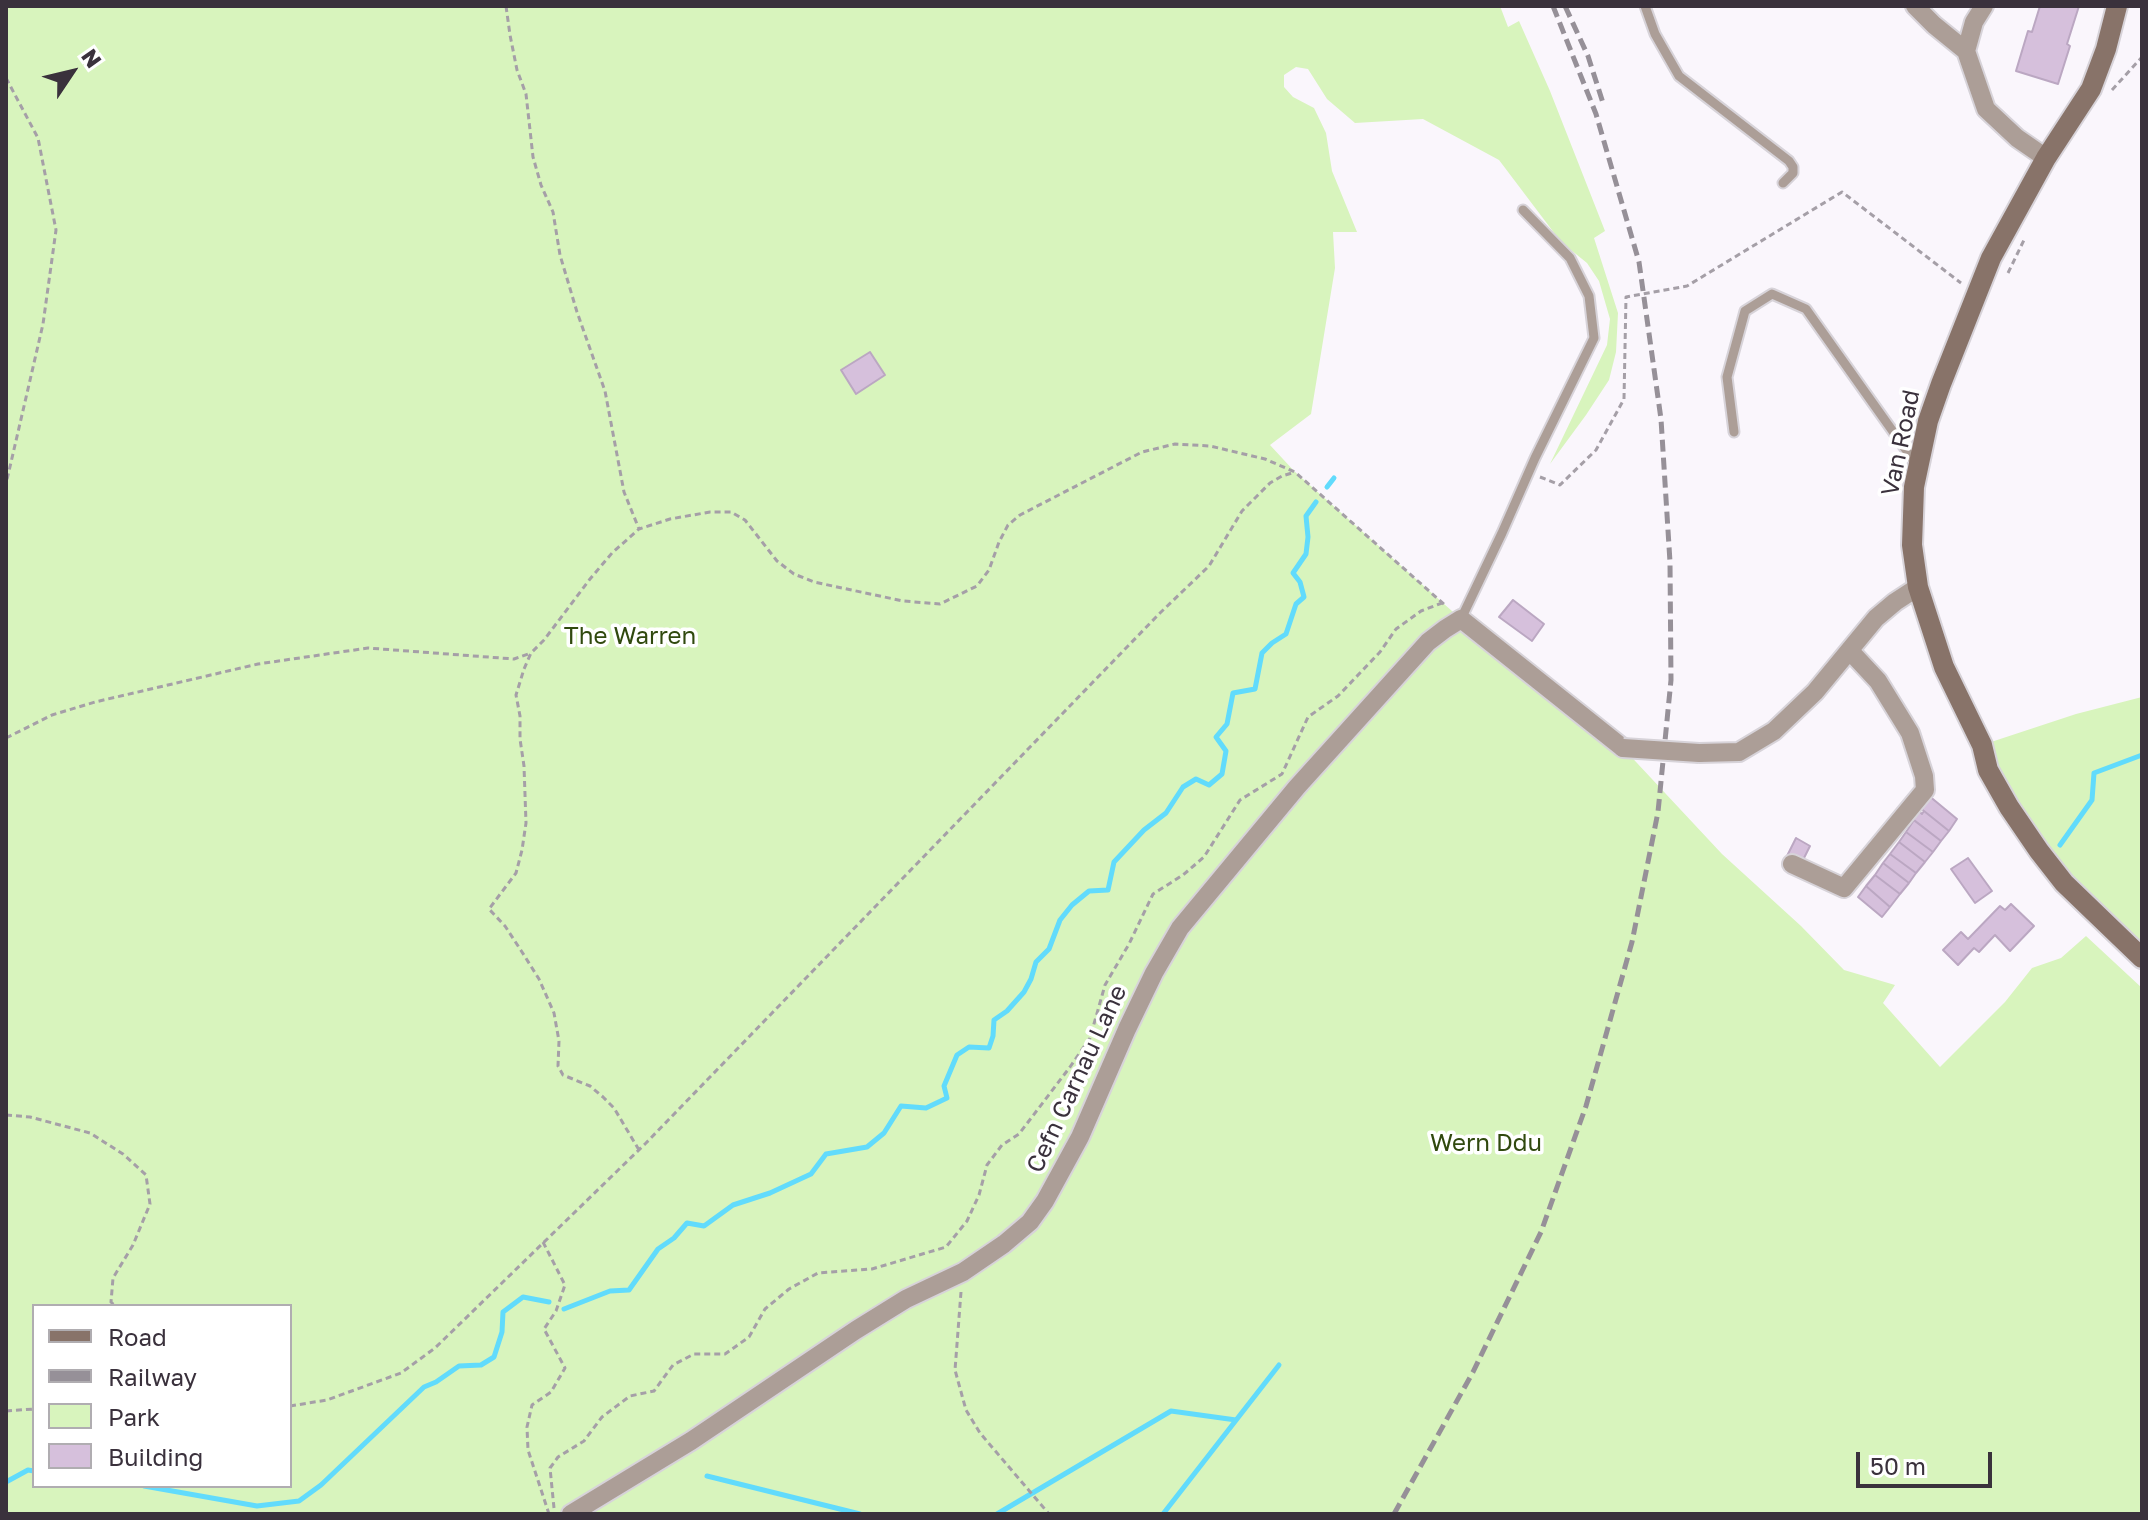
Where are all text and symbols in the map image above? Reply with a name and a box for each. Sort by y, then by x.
north arrow [32,32,112,112]
text: N [76,43,108,73]
street label: Van Road [1876,387,1926,499]
park label: The Warren [564,622,696,650]
street label: Cefn Carnau Lane [1021,981,1133,1177]
park label: Wern Ddu [1430,1129,1542,1157]
legend [32,1304,292,1488]
text: Road [108,1322,167,1351]
text: Railway [108,1362,197,1391]
text: Park [108,1402,160,1431]
scale bar [1860,1436,1996,1486]
text: Building [108,1442,203,1471]
text: 50 m [1870,1451,1926,1480]

